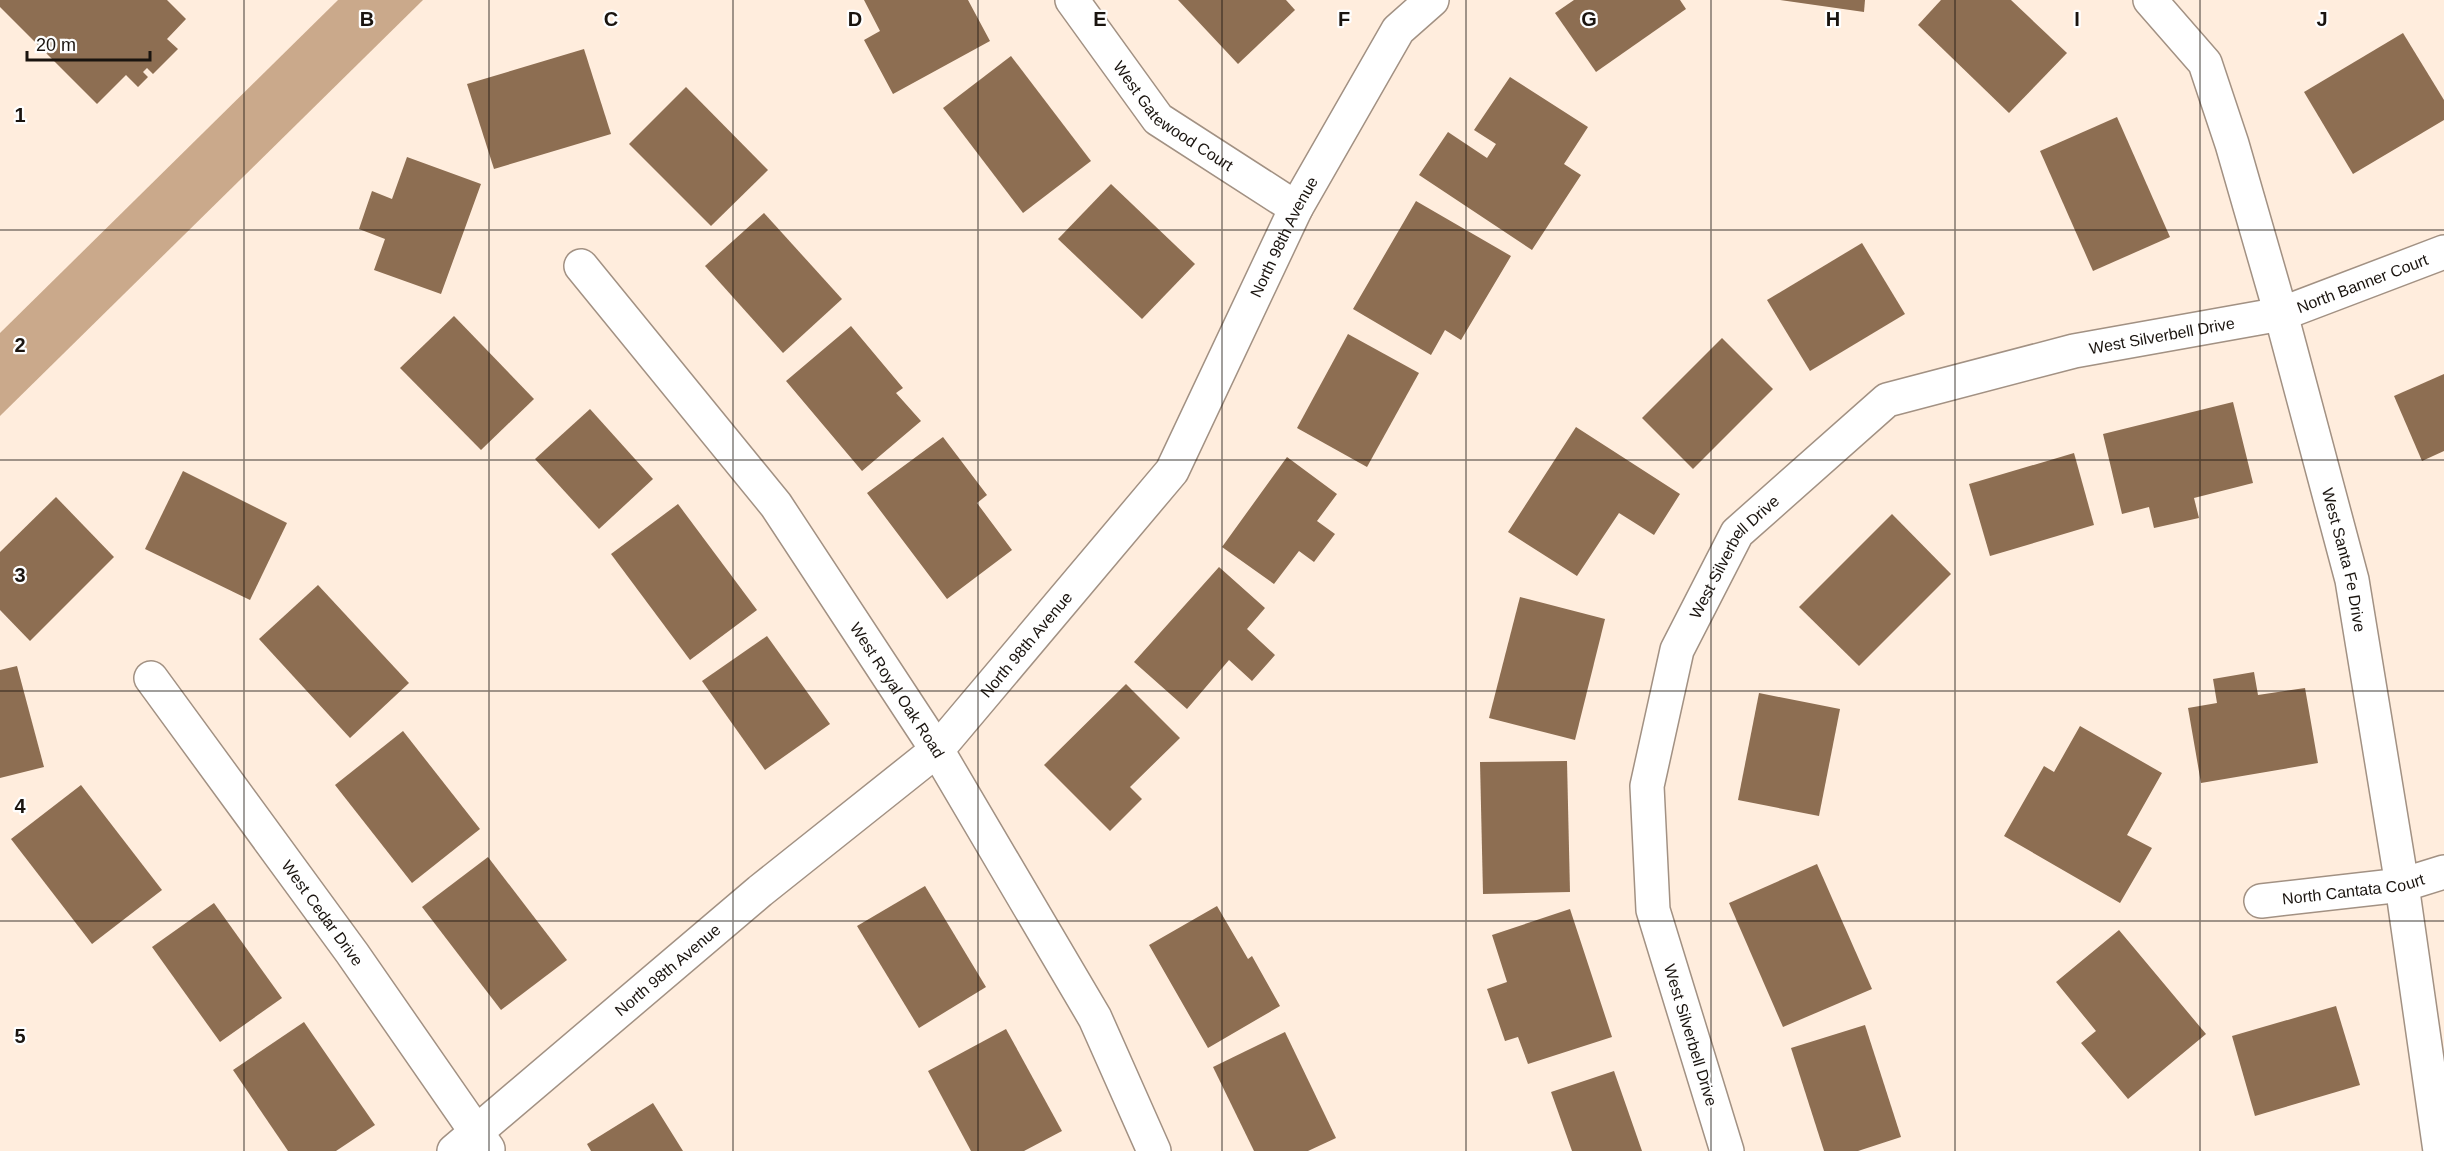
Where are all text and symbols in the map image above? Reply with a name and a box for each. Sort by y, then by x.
text: B [360,8,374,30]
text: C [604,8,618,30]
text: D [848,8,862,30]
text: E [1093,8,1107,30]
text: F [1338,8,1350,30]
text: G [1581,8,1597,30]
text: H [1826,8,1840,30]
text: I [2074,8,2080,30]
text: J [2316,8,2328,30]
scale bar [27,24,150,62]
text: 20 m [36,35,76,55]
street label: West Gatewood Court [1110,58,1237,174]
text: 1 [14,104,26,126]
street label: North 98th Avenue [1247,174,1321,300]
street label: North Banner Court [2295,251,2431,316]
street label: West Silverbell Drive [2088,314,2236,357]
text: 2 [14,334,26,356]
street label: West Santa Fe Drive [2319,486,2368,633]
street label: West Silverbell Drive [1687,492,1782,621]
text: 3 [14,564,26,586]
street label: North 98th Avenue [977,588,1076,701]
street label: West Royal Oak Road [847,620,948,761]
text: 4 [14,795,26,817]
street label: West Cedar Drive [278,857,366,969]
street label: North Cantata Court [2281,870,2427,908]
street label: North 98th Avenue [612,921,724,1019]
street label: West Silverbell Drive [1661,962,1720,1108]
text: 5 [14,1025,26,1047]

